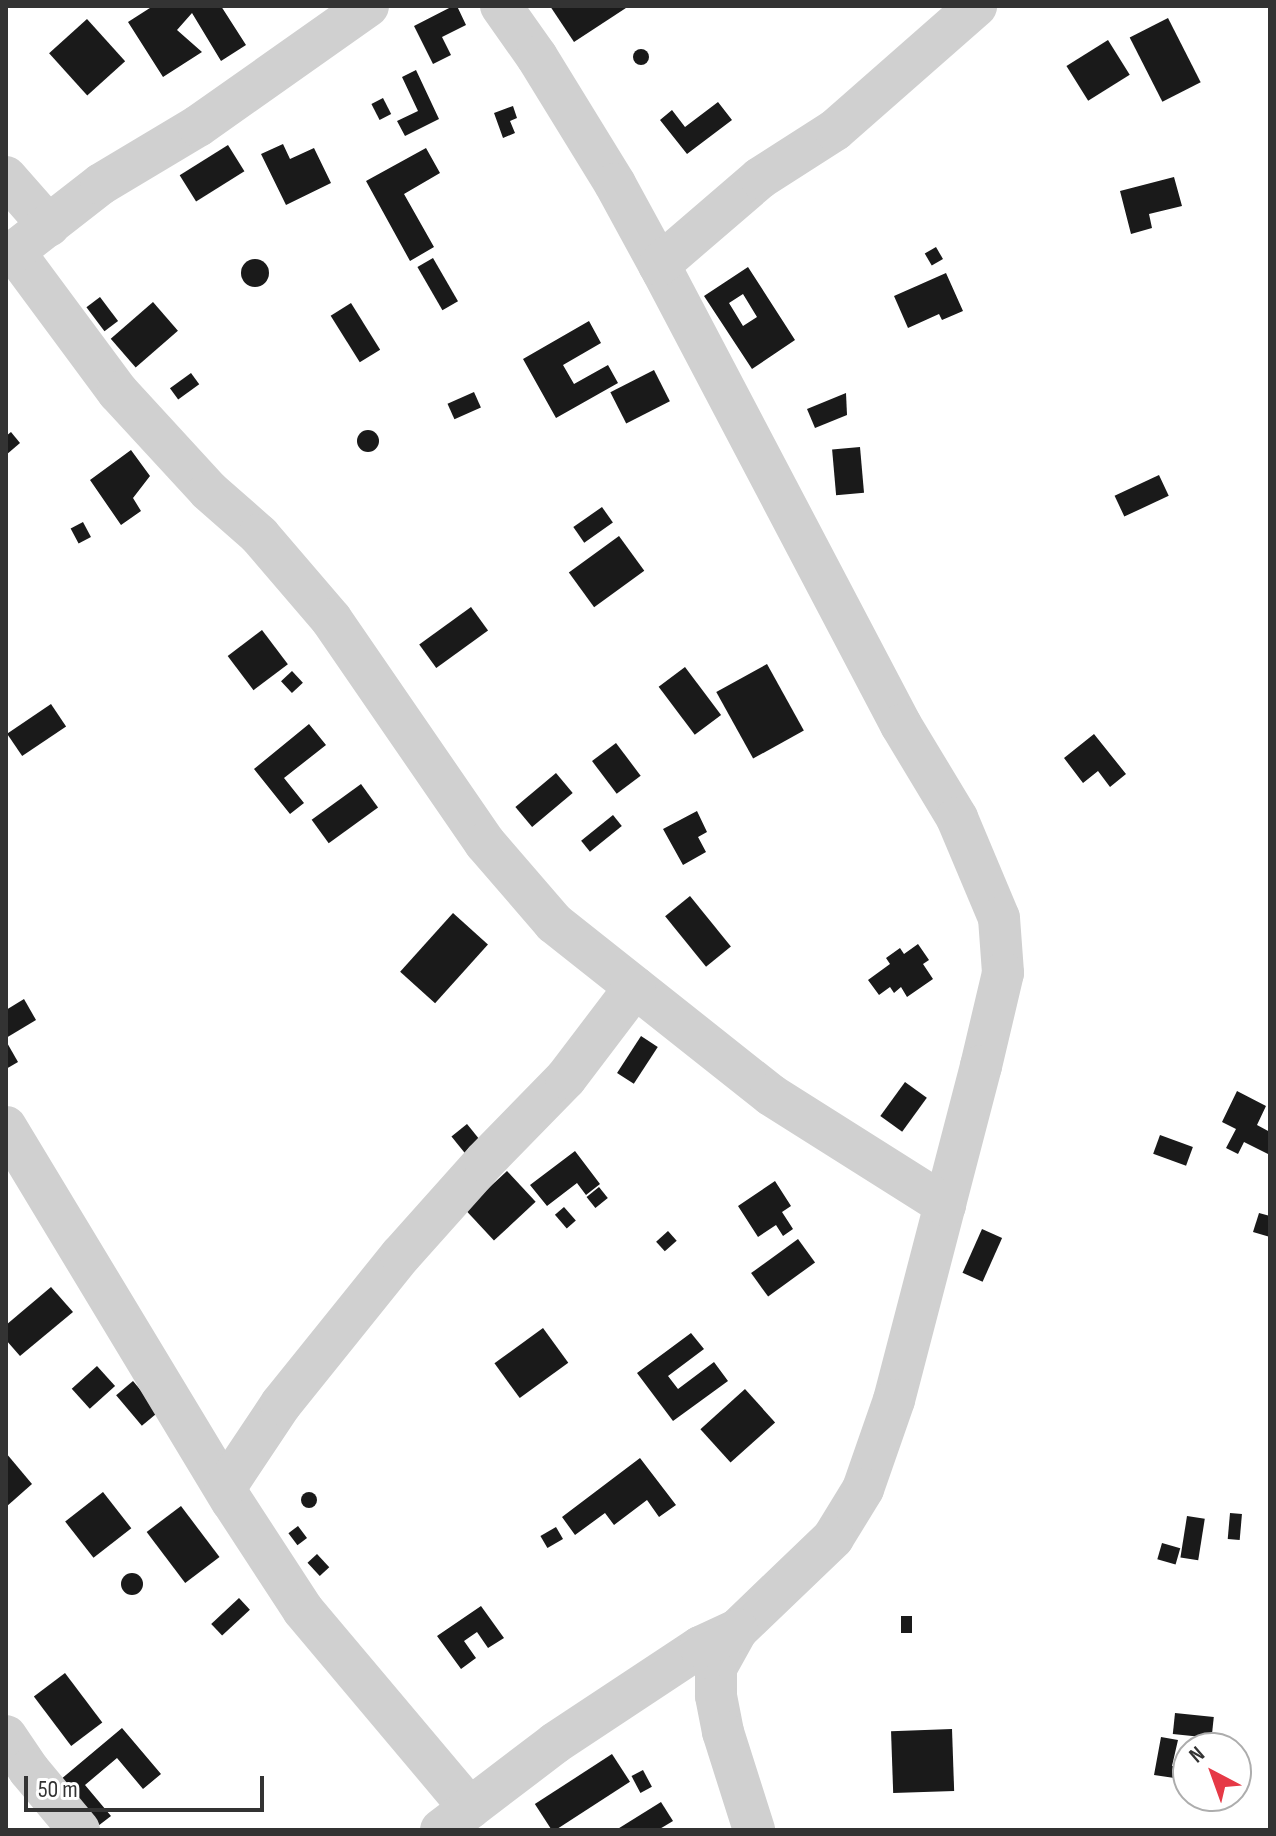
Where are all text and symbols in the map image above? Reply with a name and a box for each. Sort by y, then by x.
north arrow [1172,1732,1252,1812]
text: N [1184,1741,1211,1769]
scale bar [28,1760,268,1810]
text: 50 m [38,1775,78,1804]

